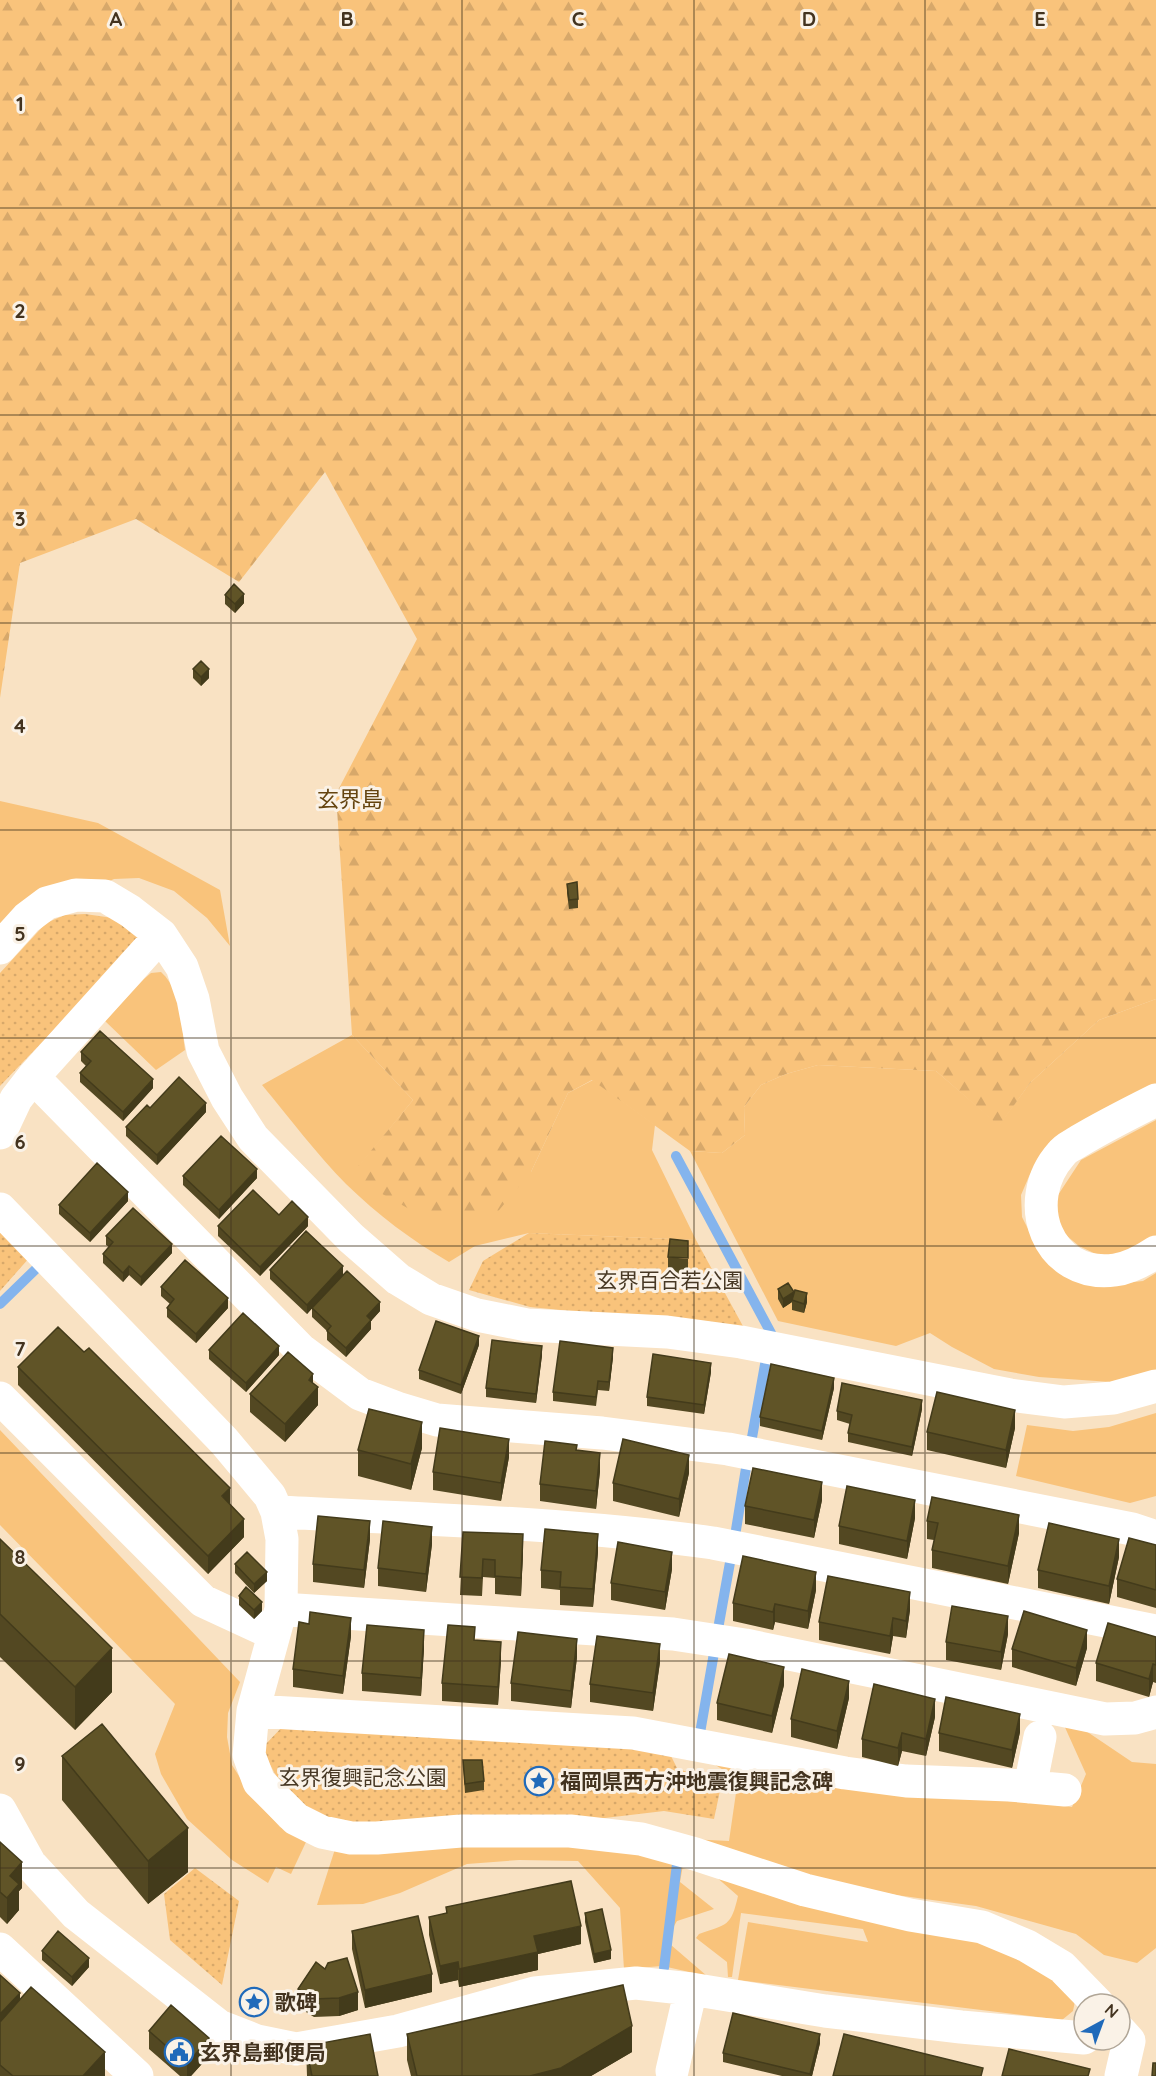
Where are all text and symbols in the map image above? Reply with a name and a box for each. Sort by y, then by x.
text: A [110,6,123,31]
text: B [340,6,354,31]
text: C [572,6,585,31]
text: D [802,6,816,31]
text: E [1034,6,1046,31]
text: 1 [16,91,24,116]
text: 2 [14,298,26,323]
text: 3 [15,506,25,531]
text: 4 [14,713,26,738]
district label: 玄界島 [317,785,383,813]
text: 5 [14,921,26,946]
text: 6 [14,1129,26,1154]
park label: 玄界百合若公園 [597,1267,744,1293]
text: 7 [15,1336,26,1361]
text: 8 [15,1544,26,1569]
text: 9 [14,1751,26,1776]
park label: 玄界復興記念公園 [279,1764,447,1790]
place icon: 福岡県西方沖地震復興記念碑 [523,1765,555,1797]
place label: 福岡県西方沖地震復興記念碑 [560,1768,833,1794]
place icon: 歌碑 [238,1986,270,2018]
place label: 歌碑 [275,1989,317,2015]
north arrow [1072,1992,1132,2052]
text: N [1101,1999,1123,2022]
public building icon: 玄界島郵便局 [163,2036,195,2068]
place label: 玄界島郵便局 [200,2039,326,2065]

